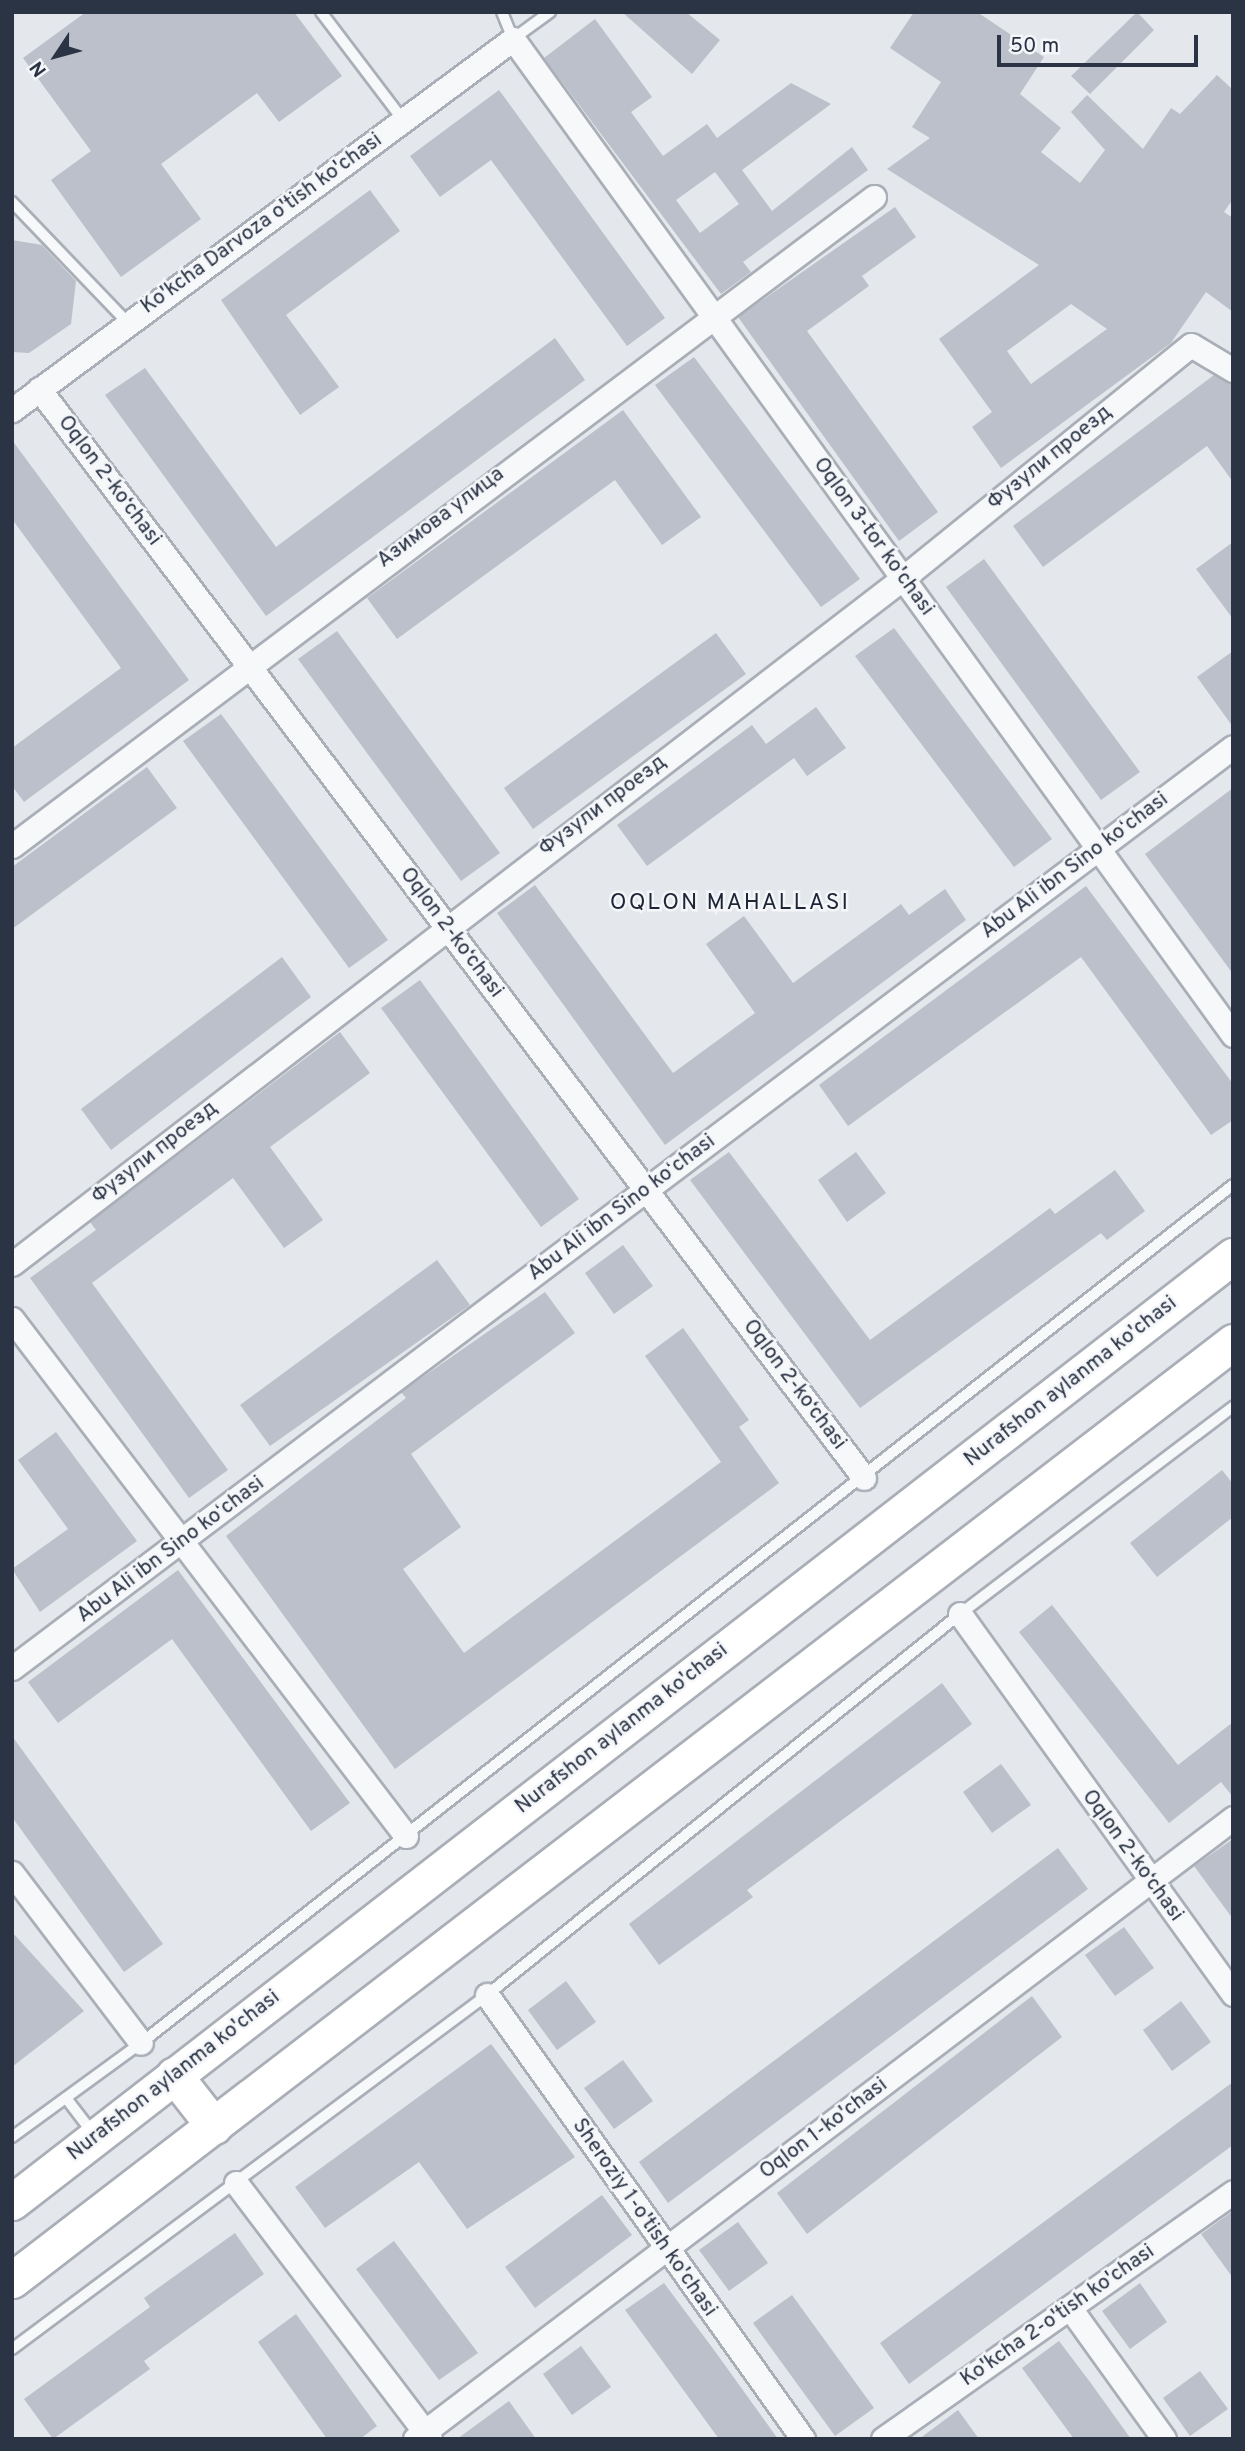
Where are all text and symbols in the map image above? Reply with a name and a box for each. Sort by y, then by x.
north arrow [21,21,91,91]
scale bar [1000,21,1201,65]
text: 50 m [1010,33,1059,60]
text: N [25,56,53,81]
street label: Ko'kcha Darvoza o'tish ko'chasi [137,128,387,320]
street label: Фузули проезд [983,400,1117,516]
street label: Oqlon 2-ko‘chasi [52,411,166,551]
street label: Oqlon 3-tor ko'chasi [807,453,939,621]
street label: Азимова улица [373,462,509,574]
street label: Фузули проезд [534,750,672,862]
street label: Abu Ali ibn Sino koʻchasi [976,787,1174,945]
street label: Oqlon 2-ko‘chasi [394,863,508,1003]
district label: OQLON MAHALLASI [612,890,848,918]
street label: Фузули проезд [87,1096,223,1210]
street label: Abu Ali ibn Sino koʻchasi [523,1129,721,1287]
street label: Nurafshon aylanma ko'chasi [960,1291,1182,1473]
street label: Oqlon 2-ko‘chasi [737,1315,851,1455]
street label: Abu Ali ibn Sino koʻchasi [72,1471,270,1629]
street label: Nurafshon aylanma ko'chasi [511,1638,733,1820]
street label: Oqlon 2-ko‘chasi [1076,1785,1188,1927]
street label: Nurafshon aylanma ko'chasi [63,1985,285,2167]
street label: Oqlon 1-ko'chasi [755,2073,893,2185]
street label: Sheroziy 1-o'tish ko'chasi [566,2114,722,2322]
street label: Ko'kcha 2-o'tish ko'chasi [956,2239,1160,2393]

